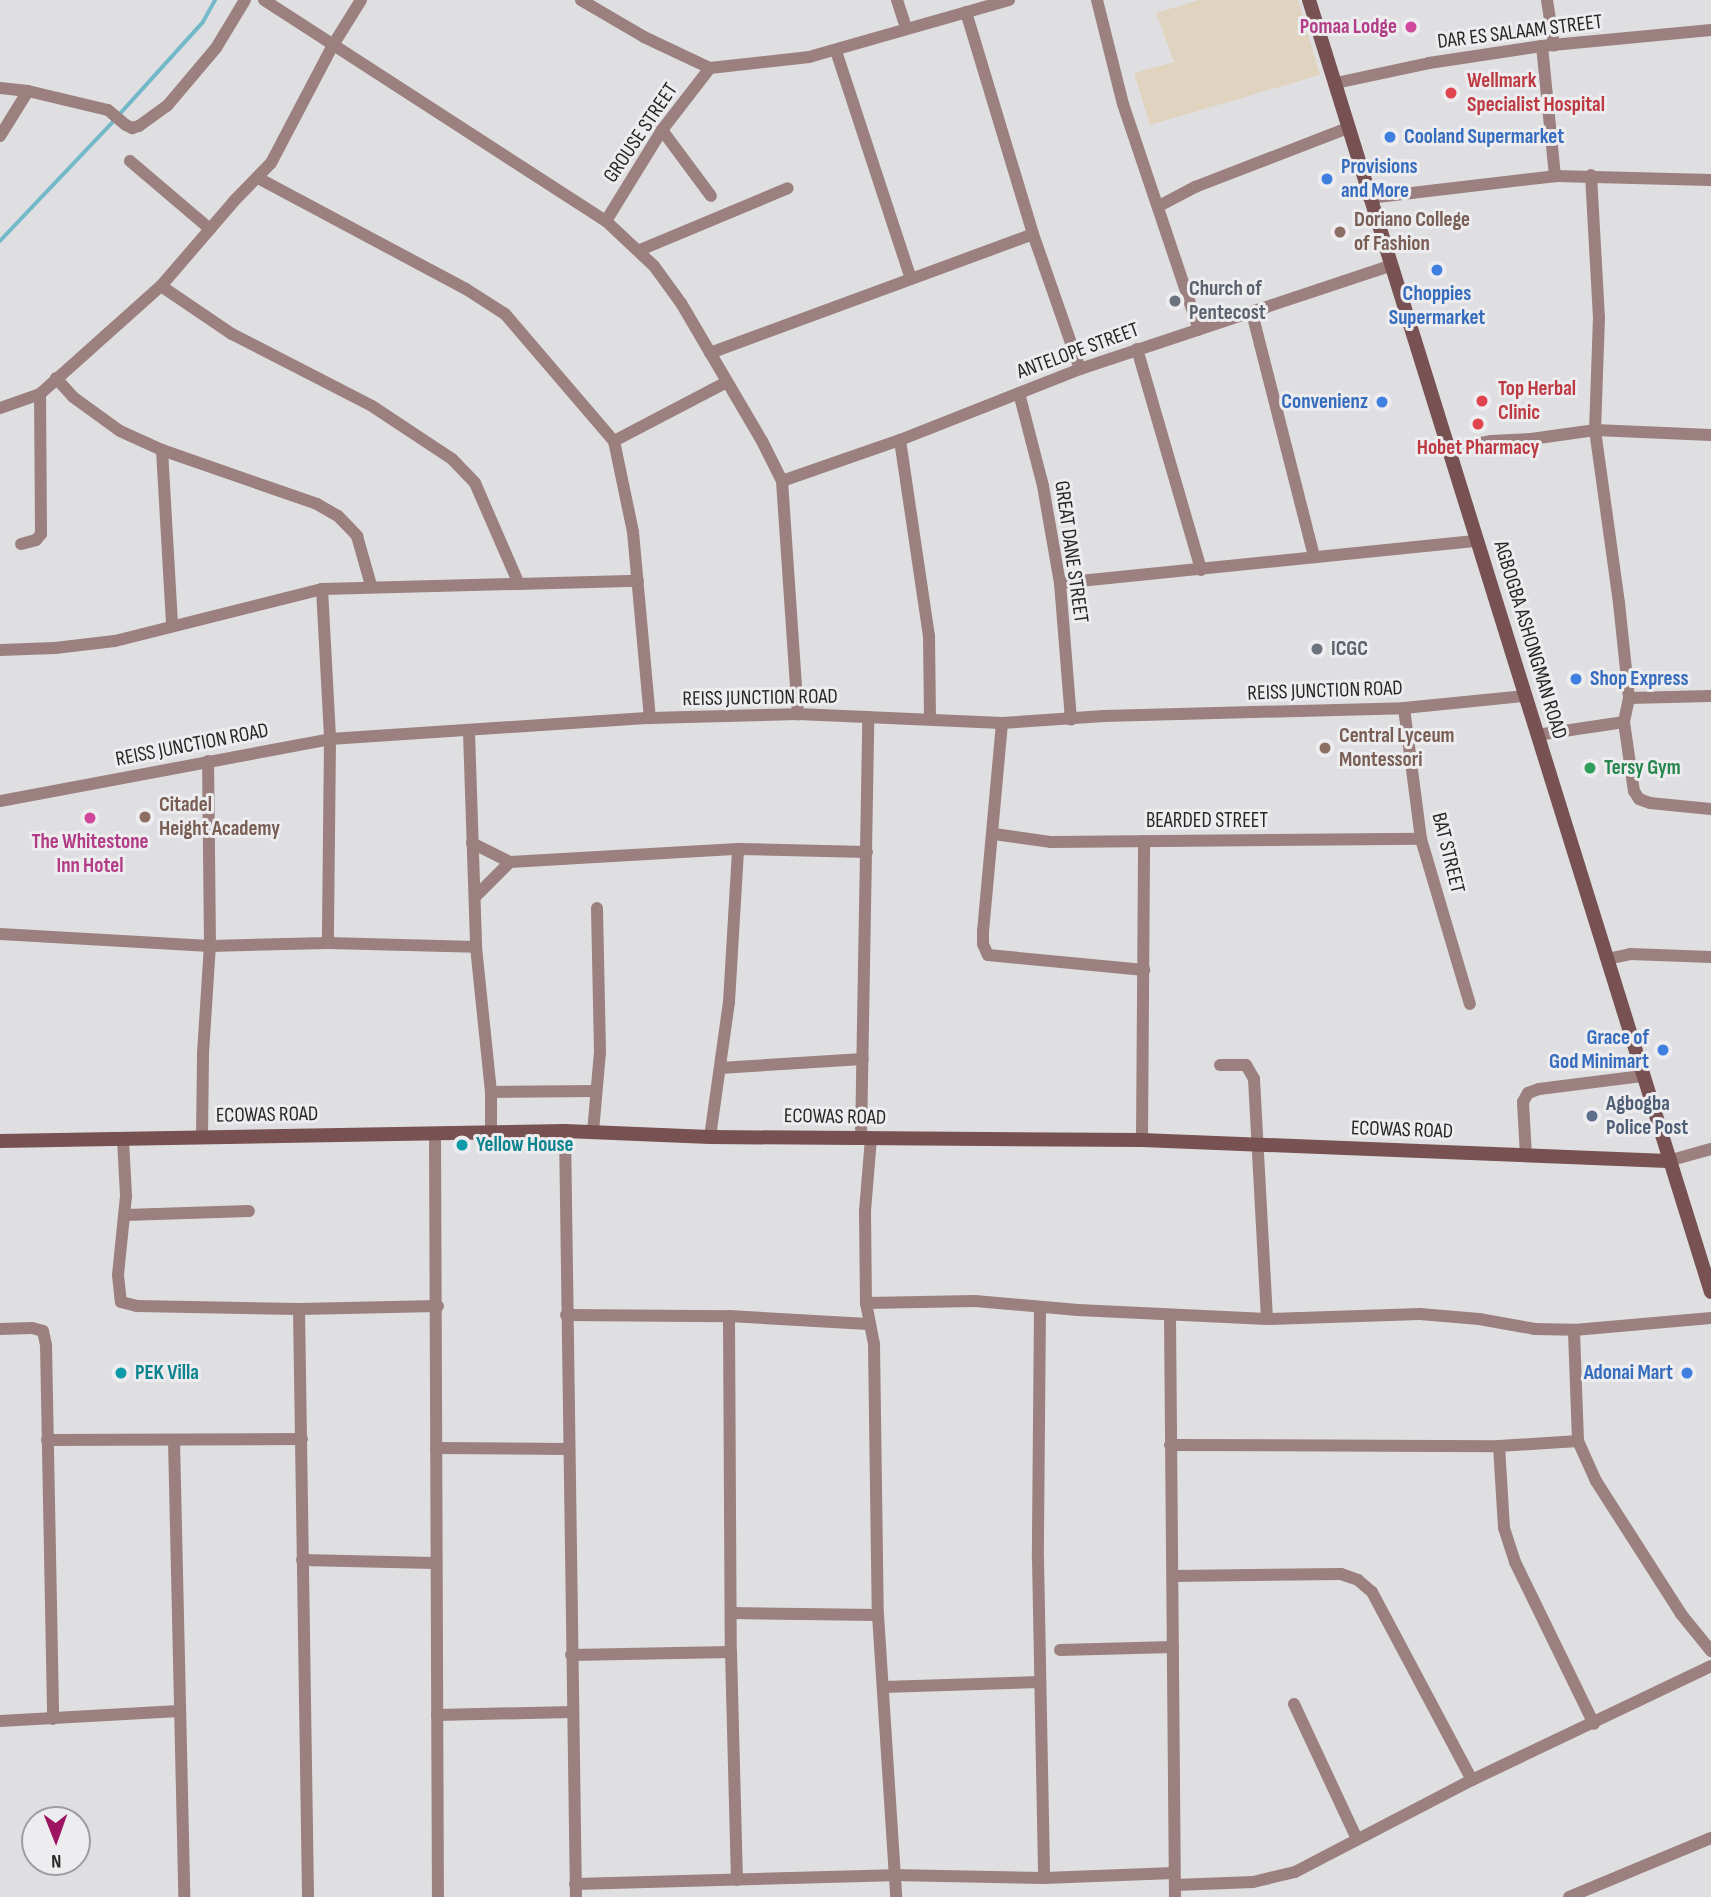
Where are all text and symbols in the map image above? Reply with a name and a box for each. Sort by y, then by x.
street label: DAR ES SALAAM STREET [1436,9,1604,55]
place label: Pomaa Lodge [1300,14,1397,40]
marker: Pomaa Lodge [1403,19,1419,35]
place label: Wellmark Specialist Hospital [1467,68,1605,118]
street label: GROUSE STREET [598,78,684,188]
marker: Wellmark Specialist Hospital [1441,83,1461,103]
place label: Cooland Supermarket [1404,124,1564,150]
marker: Cooland Supermarket [1382,129,1398,145]
place label: Provisions and More [1341,154,1418,204]
marker: Provisions and More [1319,171,1335,187]
place label: Doriano College of Fashion [1354,207,1470,257]
marker: Doriano College of Fashion [1332,224,1348,240]
marker: Choppies Supermarket [1429,262,1445,278]
place label: Church of Pentecost [1189,276,1266,326]
place label: Choppies Supermarket [1389,281,1485,331]
marker: Church of Pentecost [1167,293,1183,309]
street label: ANTELOPE STREET [1013,317,1143,385]
place label: Top Herbal Clinic [1498,376,1576,426]
place label: Convenienz [1281,389,1368,415]
marker: Top Herbal Clinic [1472,391,1492,411]
marker: Convenienz [1374,394,1390,410]
marker: Hobet Pharmacy [1470,416,1486,432]
place label: Hobet Pharmacy [1417,435,1539,461]
street label: GREAT DANE STREET [1049,479,1093,625]
street label: AGBOGBA ASHONGMAN ROAD [1488,538,1572,742]
place label: ICGC [1331,636,1368,662]
marker: ICGC [1309,641,1325,657]
place label: Shop Express [1590,666,1688,692]
marker: Shop Express [1568,671,1584,687]
street label: REISS JUNCTION ROAD [1247,676,1403,706]
street label: REISS JUNCTION ROAD [682,684,838,712]
street label: REISS JUNCTION ROAD [113,718,271,772]
place label: Central Lyceum Montessori [1339,723,1454,773]
marker: Central Lyceum Montessori [1317,740,1333,756]
place label: Tersy Gym [1604,755,1681,781]
marker: Tersy Gym [1582,760,1598,776]
place label: Citadel Height Academy [159,792,280,842]
street label: BEARDED STREET [1146,808,1268,834]
marker: Citadel Height Academy [137,809,153,825]
marker: The Whitestone Inn Hotel [82,810,98,826]
street label: BAT STREET [1426,810,1470,896]
place label: The Whitestone Inn Hotel [32,829,148,879]
place label: Grace of God Minimart [1549,1025,1649,1075]
marker: Grace of God Minimart [1655,1042,1671,1058]
place label: Agbogba Police Post [1606,1091,1688,1141]
street label: ECOWAS ROAD [216,1102,318,1128]
street label: ECOWAS ROAD [784,1104,886,1130]
marker: Agbogba Police Post [1584,1108,1600,1124]
street label: ECOWAS ROAD [1350,1116,1454,1144]
place label: Yellow House [476,1132,573,1158]
marker: Yellow House [454,1137,470,1153]
place label: PEK Villa [135,1360,199,1386]
place label: Adonai Mart [1584,1360,1673,1386]
marker: PEK Villa [113,1365,129,1381]
marker: Adonai Mart [1679,1365,1695,1381]
north arrow [21,1806,91,1876]
text: N [51,1849,62,1872]

